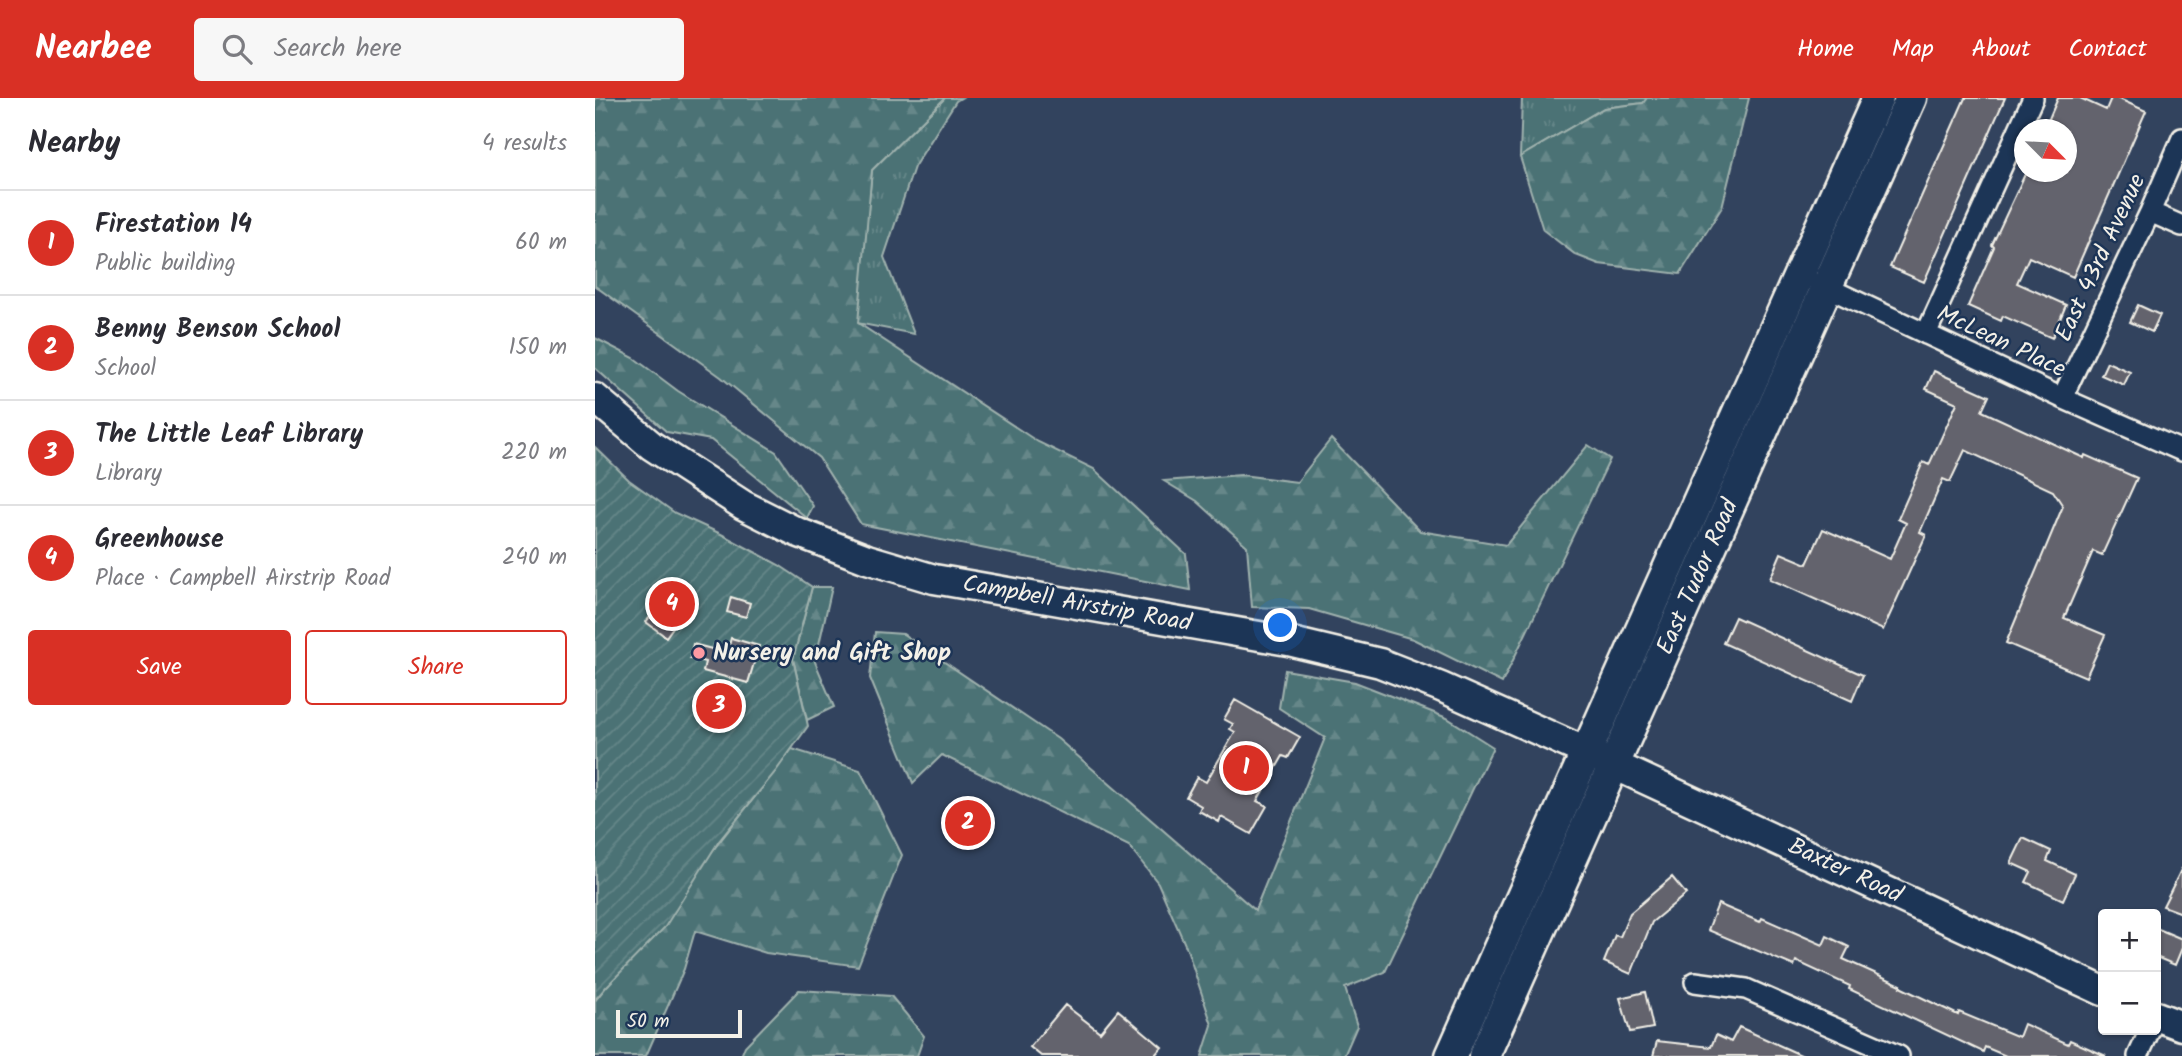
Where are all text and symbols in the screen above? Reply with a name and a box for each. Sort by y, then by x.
search box [194,18,684,81]
text: Nearbee [35,23,152,76]
text: Search here [274,28,402,70]
icon: search [218,30,256,68]
text: Home [1797,30,1854,69]
text: Map [1892,30,1934,69]
text: About [1972,30,2030,69]
text: Contact [2068,30,2147,69]
north arrow [2014,119,2077,182]
text: Nearby [28,120,120,168]
text: 4 results [482,126,567,162]
street label: East 43rd Avenue [2045,167,2157,349]
text: Firestation 14 [95,204,252,246]
text: 1 [48,225,54,261]
text: 60 m [515,225,567,261]
text: Public building [95,246,236,282]
street label: McLean Place [1930,295,2072,389]
text: Benny Benson School [95,309,340,351]
text: 2 [44,330,58,366]
text: 150 m [508,330,567,366]
text: School [95,351,156,387]
text: The Little Leaf Library [95,414,363,456]
text: 3 [45,435,57,471]
text: 220 m [501,435,567,471]
text: Library [95,456,162,492]
street label: East Tudor Road [1646,492,1750,661]
text: Greenhouse [95,519,224,561]
text: 4 [45,540,57,576]
text: 240 m [502,540,567,576]
text: Place · Campbell Airstrip Road [95,561,390,597]
street label: Campbell Airstrip Road [960,565,1195,643]
pin: 4 [649,578,695,630]
your location [1263,608,1297,642]
button: Save [28,630,291,705]
button: Share [305,630,567,705]
place label: Nursery and Gift Shop [713,634,951,673]
marker: Nursery and Gift Shop [691,645,707,661]
pin: 3 [696,680,742,732]
pin: 1 [1223,742,1269,794]
pin: 2 [945,797,991,849]
street label: Baxter Road [1781,827,1910,915]
map controls [2098,909,2161,1035]
button: + [2098,909,2161,972]
button: − [2098,972,2161,1035]
scale bar [616,1007,742,1039]
text: 50 m [627,1007,669,1037]

